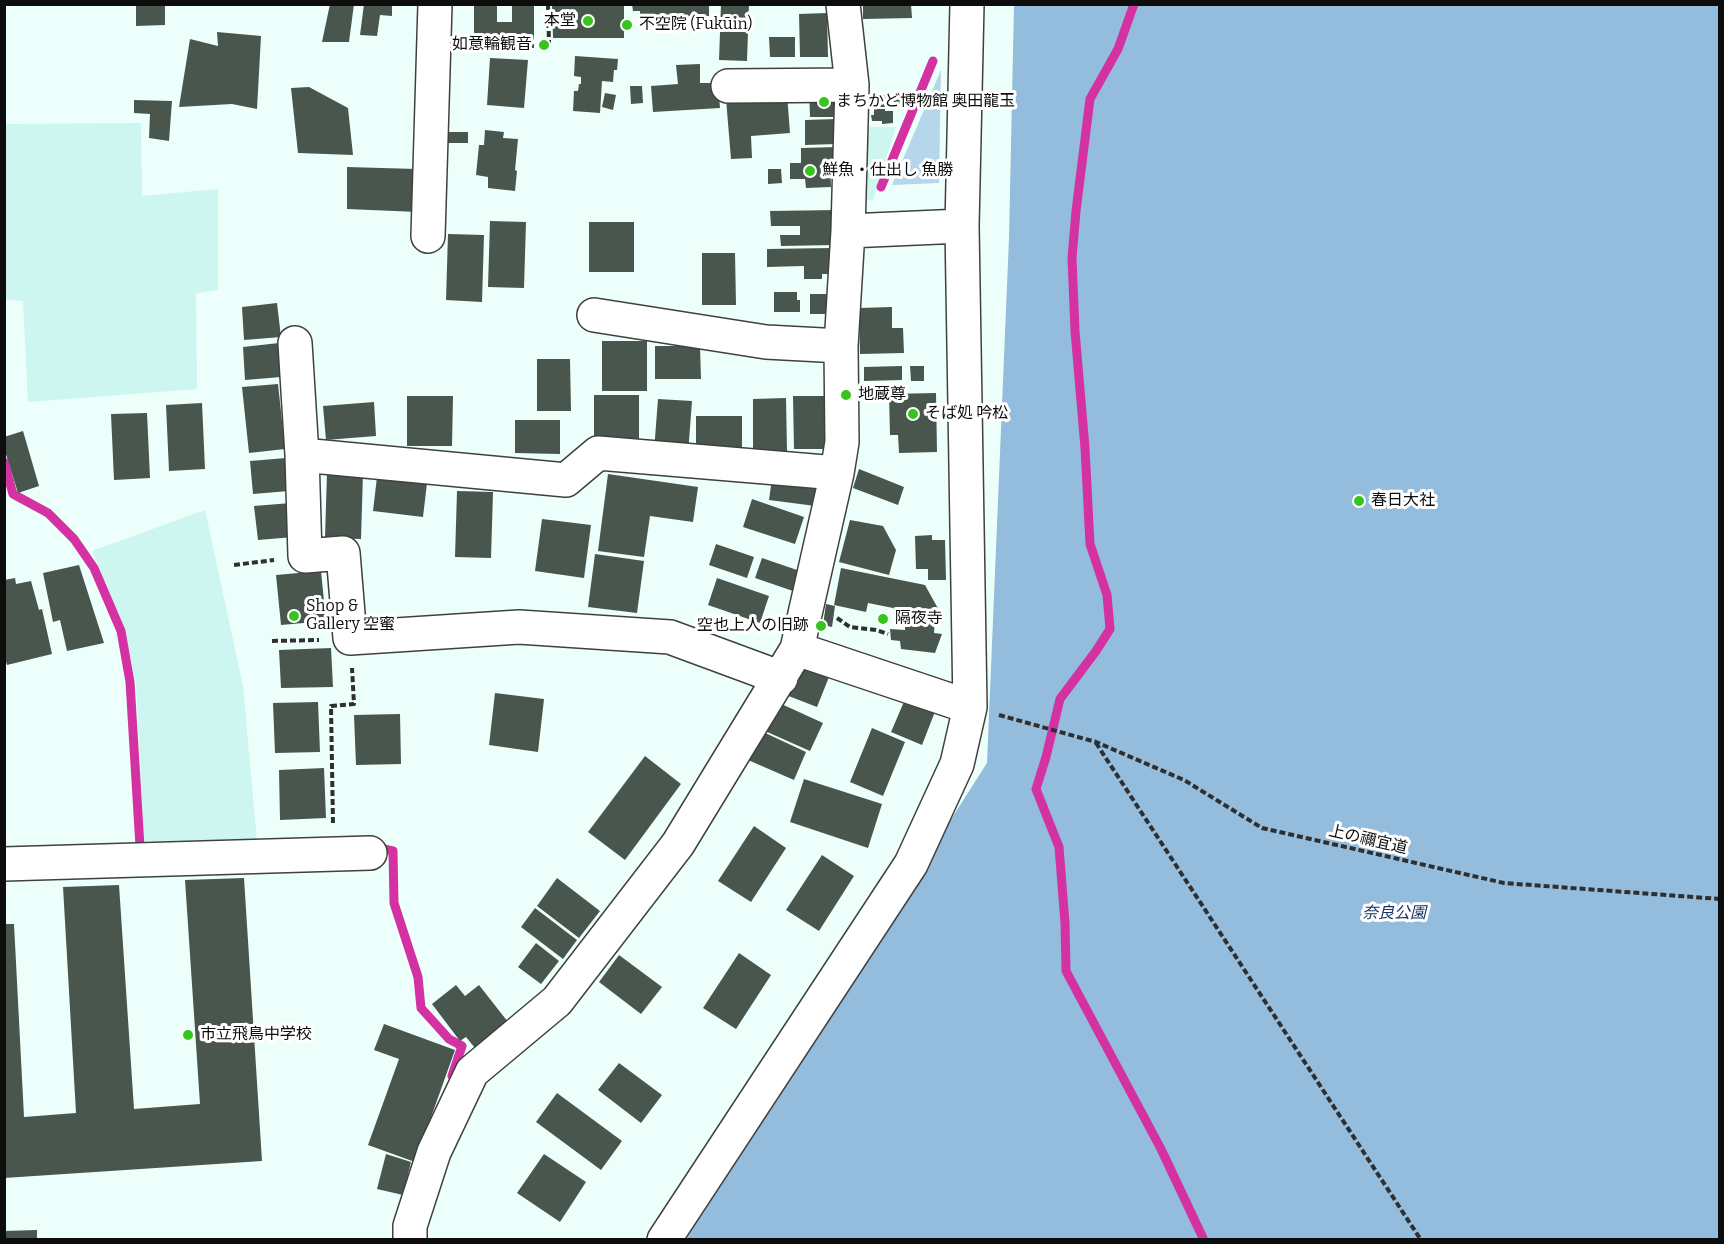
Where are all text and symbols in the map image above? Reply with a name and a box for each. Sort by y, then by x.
place label: 本堂 [544,11,576,31]
marker: 本堂 [581,14,595,28]
place label: 不空院 (Fukūin) [639,15,752,35]
marker: 不空院 (Fukūin) [620,18,634,32]
place label: 如意輪観音 [452,35,532,55]
marker: 如意輪観音 [537,38,551,52]
place label: まちかど博物館 奥田龍玉 [836,92,1015,112]
marker: まちかど博物館 奥田龍玉 [817,95,831,109]
place label: 鮮魚・仕出し 魚勝 [822,161,953,181]
marker: 鮮魚・仕出し 魚勝 [803,164,817,178]
place label: 地蔵尊 [858,385,906,405]
marker: 地蔵尊 [839,388,853,402]
place label: そば処 吟松 [925,404,1008,424]
marker: そば処 吟松 [906,407,920,421]
place label: 春日大社 [1371,491,1435,511]
marker: 春日大社 [1352,494,1366,508]
place label: Shop & Gallery 空蜜 [306,597,395,635]
marker: Shop & Gallery 空蜜 [287,609,301,623]
place label: 隔夜寺 [895,609,943,629]
marker: 隔夜寺 [876,612,890,626]
place label: 空也上人の旧跡 [697,616,809,636]
marker: 空也上人の旧跡 [814,619,828,633]
street label: 上の禰宜道 [1327,822,1409,858]
park label: 奈良公園 [1362,904,1426,924]
place label: 市立飛鳥中学校 [200,1025,312,1045]
marker: 市立飛鳥中学校 [181,1028,195,1042]

